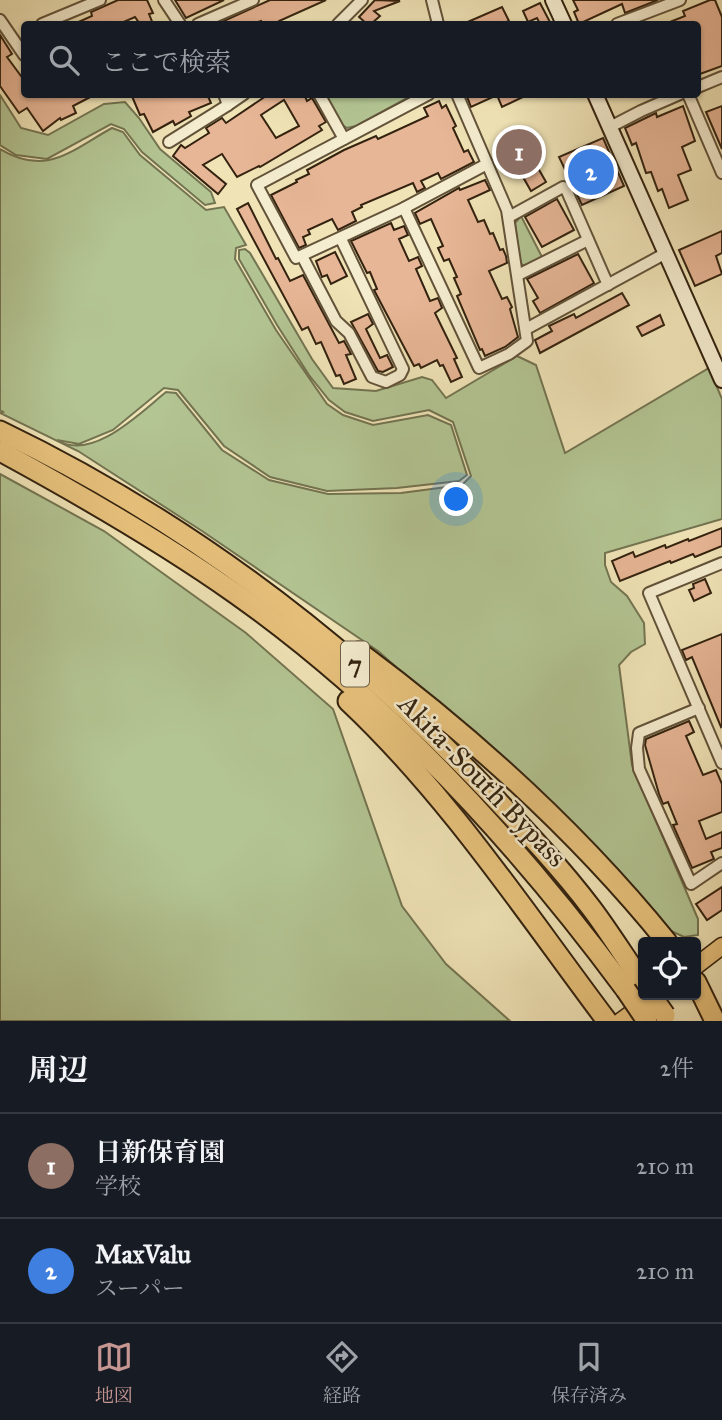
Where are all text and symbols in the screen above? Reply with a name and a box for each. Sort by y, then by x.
search box [21,21,701,98]
icon: search [45,41,83,79]
text: ここで検索 [101,46,231,78]
pin: 1 [496,126,542,178]
pin: 2 [568,146,614,198]
your location [439,482,473,516]
road number: 7 [341,642,369,686]
street label: Akita-South Bypass [390,686,574,874]
map controls [638,937,701,1000]
button: locate [638,937,701,1000]
text: 周辺 [28,1052,88,1088]
text: 2件 [660,1054,694,1082]
text: 日新保育園 [95,1136,225,1168]
text: 1 [46,1152,56,1180]
text: 210 m [636,1152,694,1180]
text: 学校 [95,1172,141,1200]
text: MaxValu [95,1238,191,1270]
text: 2 [45,1257,57,1285]
text: 210 m [636,1257,694,1285]
text: スーパー [95,1274,185,1302]
tab: 地図 [95,1338,133,1407]
tab: 経路 [323,1338,361,1407]
tab: 保存済み [551,1338,627,1407]

